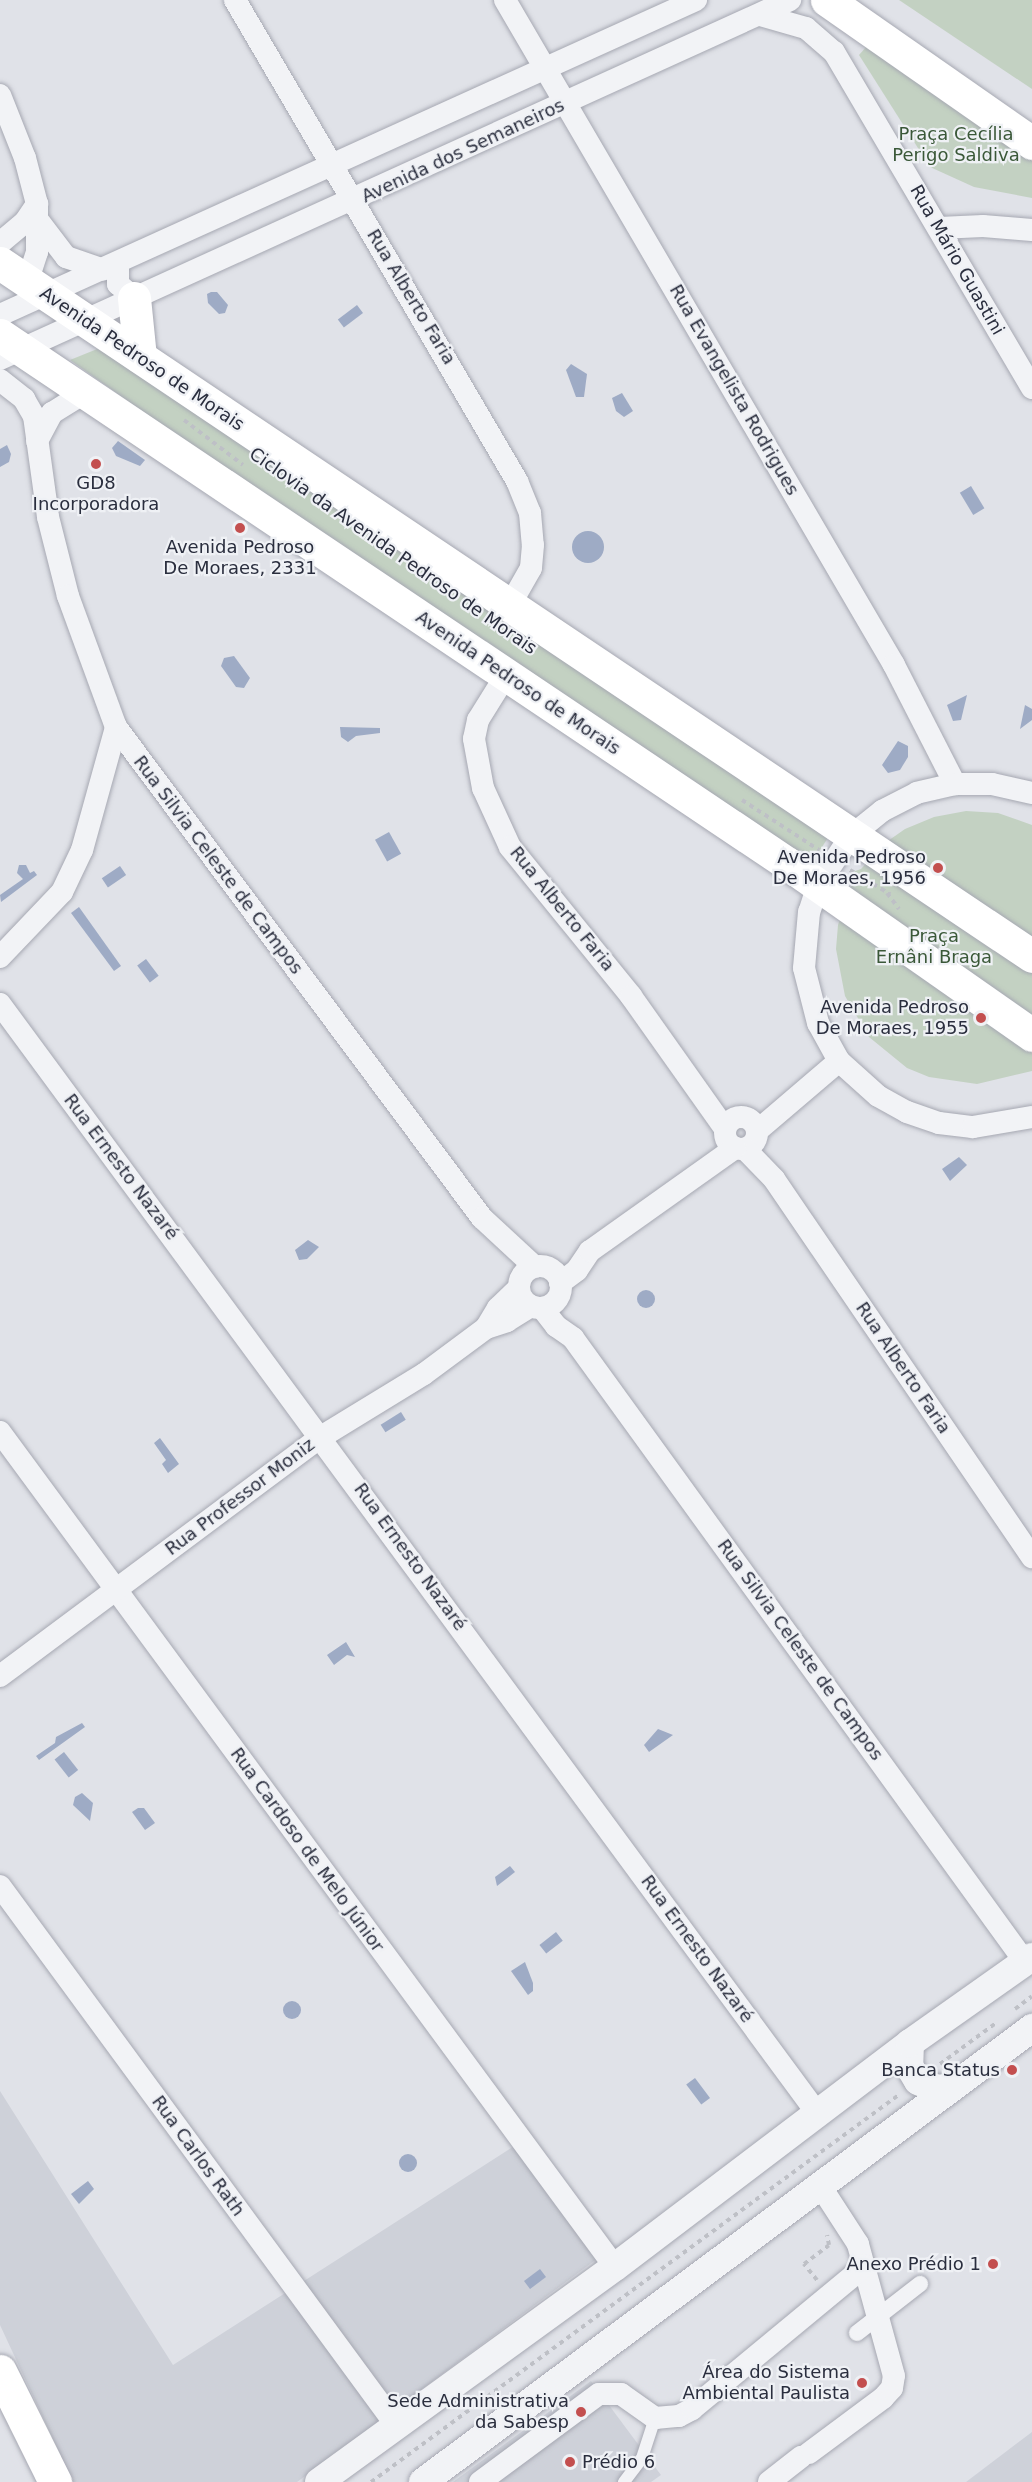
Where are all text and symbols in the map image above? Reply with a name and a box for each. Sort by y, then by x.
street label: Avenida dos Semaneiros [358,95,568,207]
park label: Praça Cecília Perigo Saldiva [892,124,1020,166]
street label: Rua Mário Guastini [905,181,1009,339]
street label: Rua Alberto Faria [362,225,460,369]
street label: Rua Evangelista Rodrigues [665,281,803,499]
street label: Avenida Pedroso de Morais [36,282,248,436]
street label: Ciclovia da Avenida Pedroso de Morais [245,443,541,659]
marker: GD8 Incorporadora [89,457,103,471]
place label: GD8 Incorporadora [33,473,159,516]
marker: Avenida Pedroso De Moraes, 2331 [233,521,247,535]
place label: Avenida Pedroso De Moraes, 2331 [163,537,317,580]
street label: Avenida Pedroso de Morais [412,606,624,760]
street label: Rua Silvia Celeste de Campos [129,752,307,978]
street label: Rua Alberto Faria [505,842,619,976]
place label: Avenida Pedroso De Moraes, 1956 [773,847,926,890]
marker: Avenida Pedroso De Moraes, 1956 [931,861,945,875]
park label: Praça Ernâni Braga [876,926,992,968]
place label: Avenida Pedroso De Moraes, 1955 [816,997,969,1040]
marker: Avenida Pedroso De Moraes, 1955 [974,1011,988,1025]
street label: Rua Ernesto Nazaré [59,1090,183,1244]
street label: Rua Alberto Faria [851,1298,955,1438]
street label: Rua Professor Moniz [161,1434,319,1560]
street label: Rua Ernesto Nazaré [349,1479,471,1635]
street label: Rua Silvia Celeste de Campos [713,1535,887,1765]
street label: Rua Cardoso de Melo Júnior [226,1744,388,1956]
street label: Rua Ernesto Nazaré [636,1871,758,2027]
place label: Banca Status [881,2059,1000,2081]
marker: Banca Status [1005,2063,1019,2077]
street label: Rua Carlos Rath [147,2092,249,2220]
place label: Anexo Prédio 1 [846,2253,981,2275]
marker: Anexo Prédio 1 [986,2257,1000,2271]
place label: Área do Sistema Ambiental Paulista [682,2362,850,2404]
marker: Área do Sistema Ambiental Paulista [855,2376,869,2390]
place label: Sede Administrativa da Sabesp [387,2391,569,2434]
marker: Sede Administrativa da Sabesp [574,2405,588,2419]
place label: Prédio 6 [582,2451,655,2473]
marker: Prédio 6 [563,2455,577,2469]

